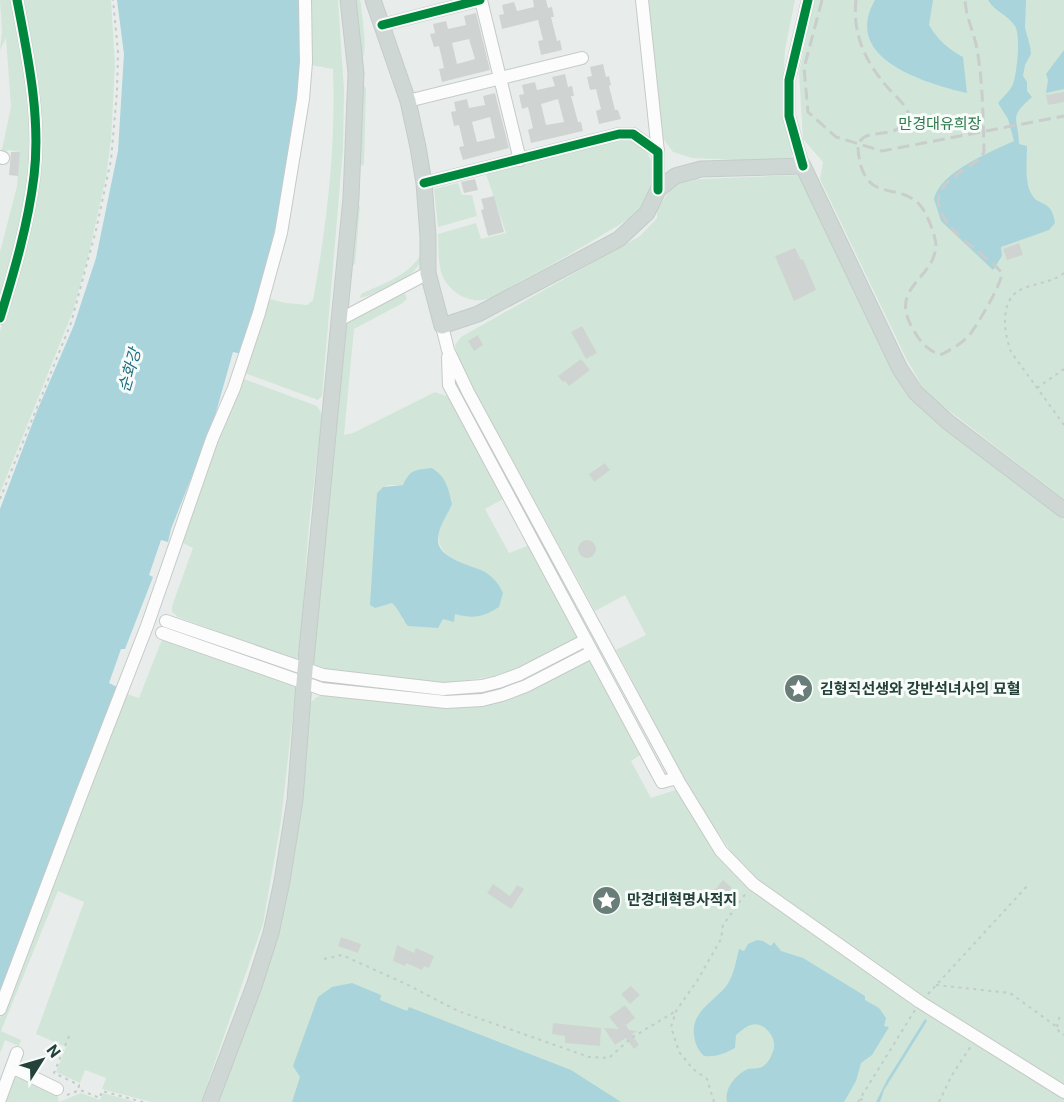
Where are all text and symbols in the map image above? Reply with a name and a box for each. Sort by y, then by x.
park label: 만경대유희장 [899,115,982,133]
water label: 순화강 [114,344,145,394]
place icon: 김형직선생와 강반석녀사의 묘혈 [783,673,815,705]
place label: 김형직선생와 강반석녀사의 묘혈 [820,680,1021,698]
place icon: 만경대혁명사적지 [590,884,622,916]
place label: 만경대혁명사적지 [627,891,737,909]
north arrow [12,1030,72,1090]
text: N [43,1041,65,1062]

